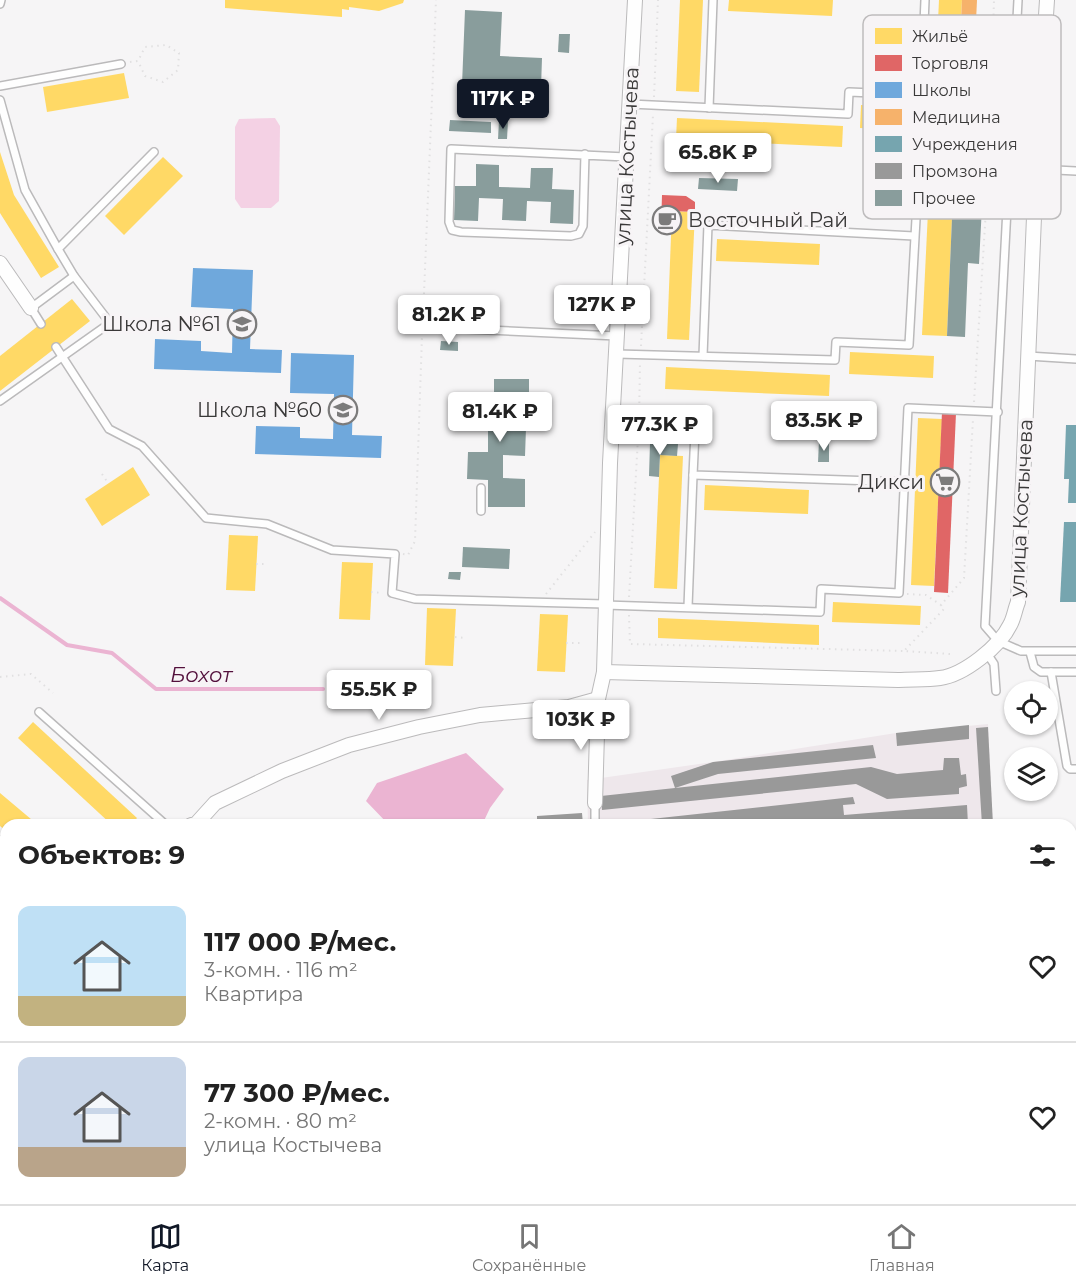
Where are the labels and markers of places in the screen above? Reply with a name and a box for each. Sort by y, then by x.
pin: 117K ₽ [454,79,552,130]
pin: 65.8K ₽ [663,133,773,184]
cafe icon: Восточный Рай [651,204,683,236]
place label: Восточный Рай [688,208,848,232]
pin: 127K ₽ [553,285,651,336]
pin: 81.2K ₽ [394,295,504,346]
school or university icon: Школа №61 [226,308,258,340]
place label: Школа №61 [102,312,221,336]
pin: 81.4K ₽ [445,392,555,443]
school or university icon: Школа №60 [327,394,359,426]
place label: Школа №60 [197,398,322,422]
pin: 83.5K ₽ [769,401,879,452]
pin: 77.3K ₽ [605,405,715,456]
supermarket icon: Дикси [929,466,961,498]
place label: Дикси [858,470,924,494]
pin: 55.5K ₽ [324,670,434,721]
pin: 103K ₽ [532,700,630,751]

